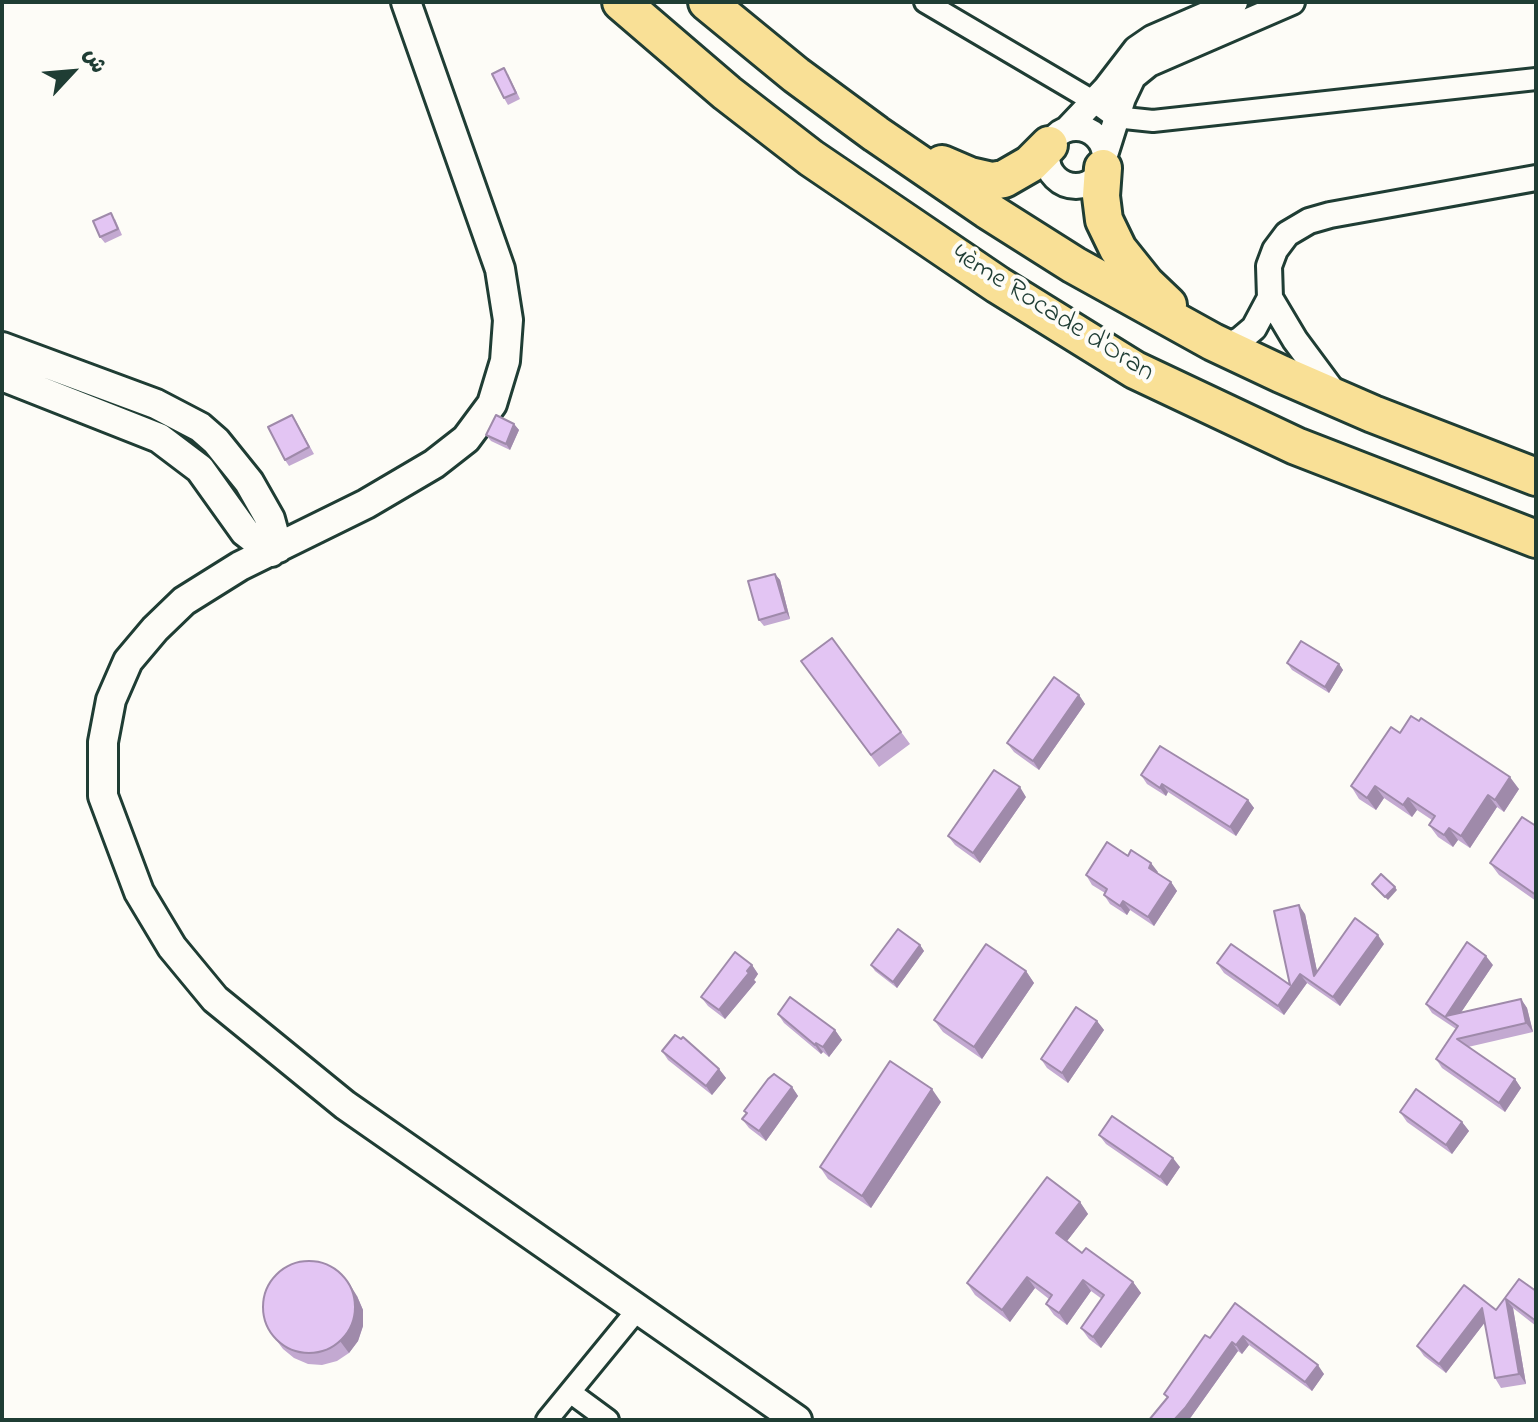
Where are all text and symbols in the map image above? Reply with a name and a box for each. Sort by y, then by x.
north arrow [32,32,112,112]
text: ش [74,44,113,79]
street label: 4ème Rocade d'Oran [944,239,1160,391]

